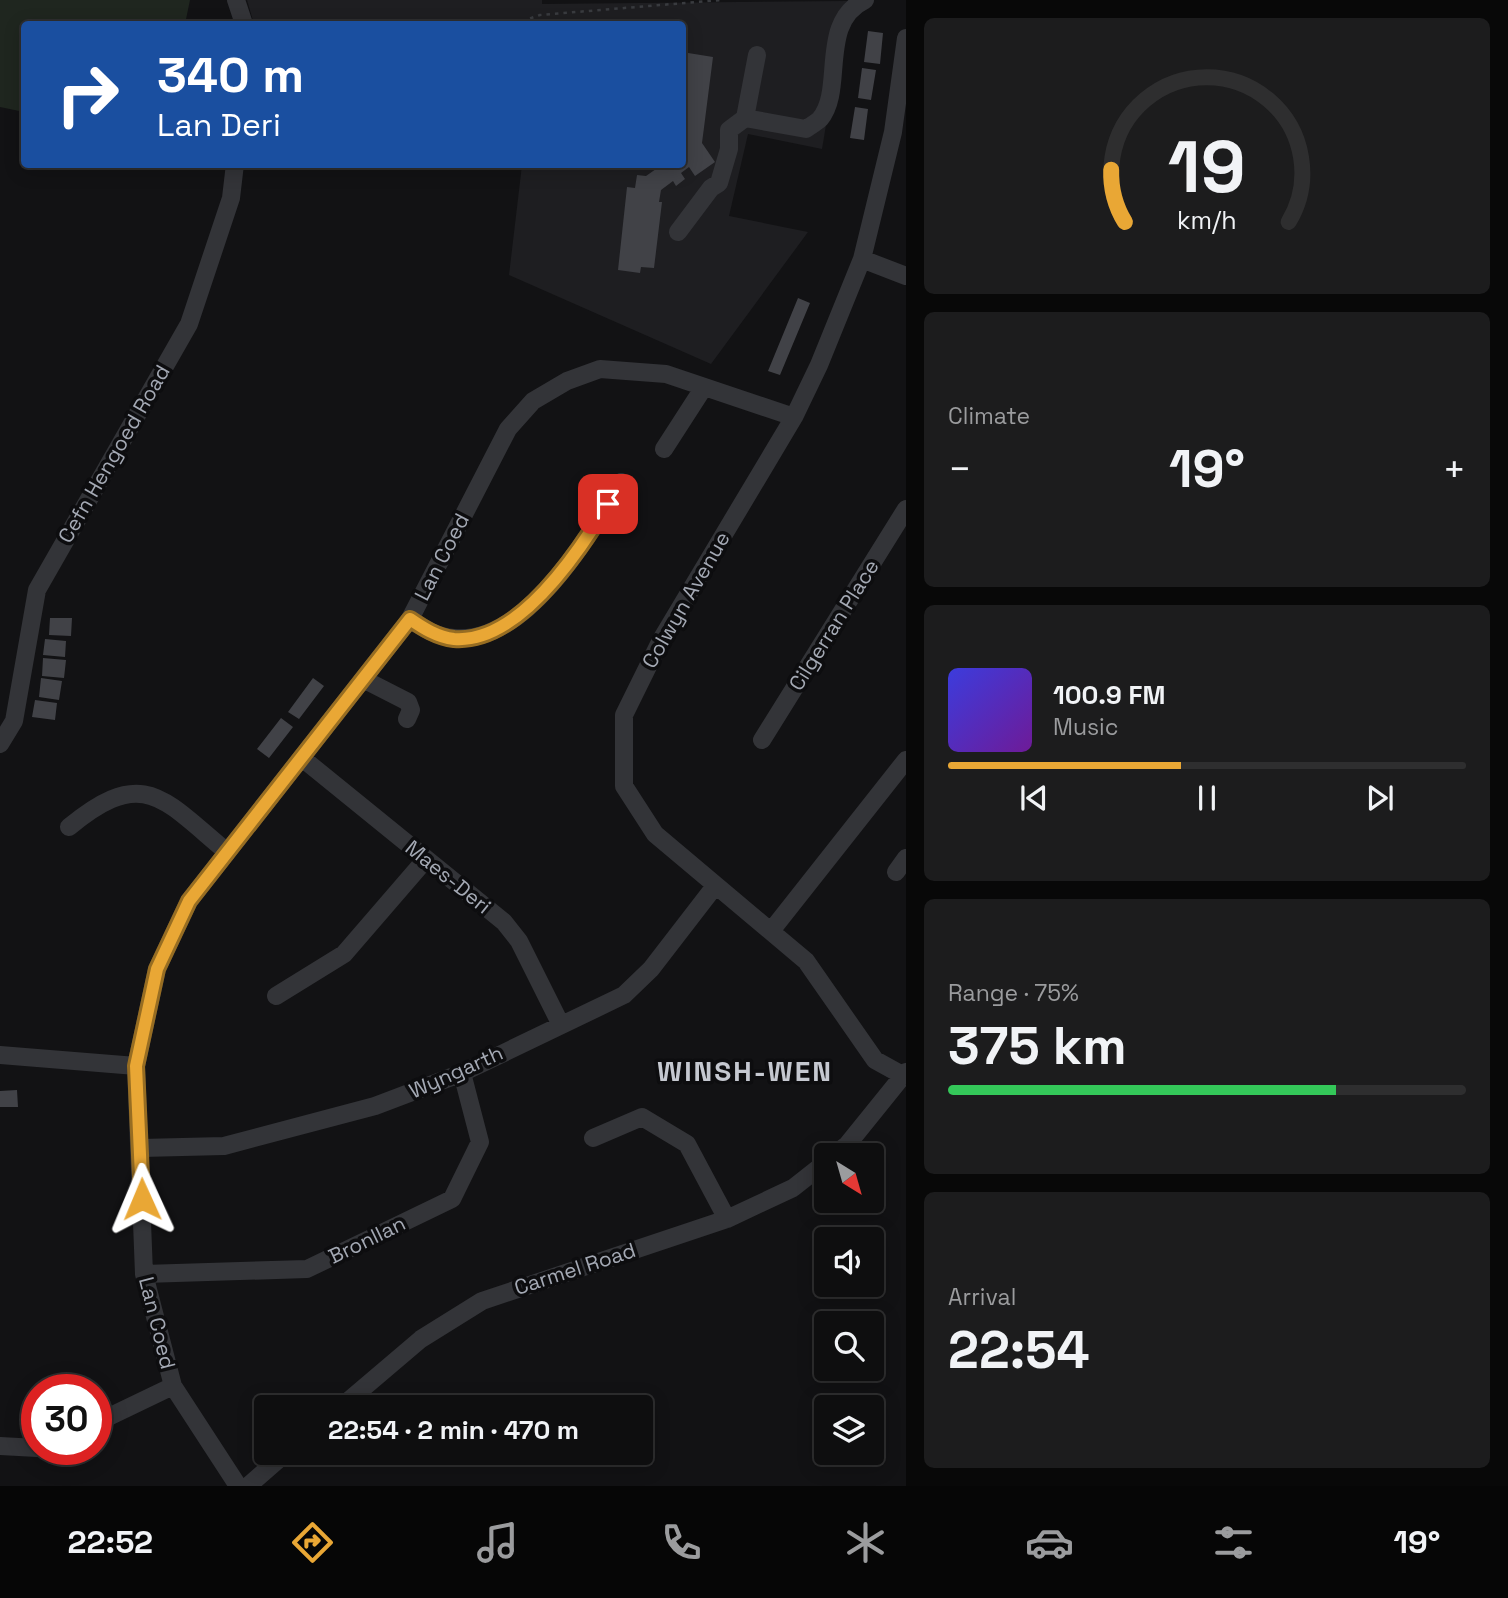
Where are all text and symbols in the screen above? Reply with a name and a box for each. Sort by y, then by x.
text: 340 m [157,44,304,106]
icon: right [42,49,133,140]
text: Lan Deri [157,105,281,145]
text: 19 [1168,120,1246,213]
text: km/h [1177,204,1237,236]
street label: Cefn Hengoed Road [52,360,176,548]
text: Climate [948,401,1030,431]
text: 19° [1169,436,1245,502]
text: − [948,445,972,493]
text: + [1442,445,1466,493]
pin [578,474,638,534]
icon: arrive [589,485,627,523]
street label: Lan Coed [408,509,475,605]
street label: Colwyn Avenue [636,527,736,673]
street label: Cilgerran Place [782,554,885,696]
text: 100.9 FM [1053,678,1165,712]
text: Music [1053,712,1118,742]
icon: previous [1015,779,1053,817]
icon: pause [1188,779,1226,817]
icon: next [1361,779,1399,817]
street label: Maes-Deri [400,834,497,919]
text: Range · 75% [948,978,1079,1008]
text: 375 km [948,1013,1127,1079]
street label: Wyngarth [405,1039,507,1104]
district label: WINSH-WEN [657,1053,833,1089]
north arrow [814,1143,884,1213]
map controls [814,1143,884,1465]
position arrow [105,1162,179,1236]
street label: Bronllan [324,1209,410,1270]
button: sound [814,1227,884,1297]
street label: Carmel Road [511,1236,639,1301]
street label: Lan Coed [133,1274,182,1372]
text: Arrival [948,1282,1016,1312]
button: search [814,1311,884,1381]
text: 22:54 [948,1317,1090,1383]
speed limit sign: 30 [21,1374,112,1465]
button: layers [814,1395,884,1465]
text: 22:54 · 2 min · 470 m [328,1413,579,1447]
icon: directions [288,1518,337,1567]
icon: music [473,1518,522,1567]
icon: phone [657,1518,706,1567]
icon: climate [841,1518,890,1567]
icon: car [1025,1518,1074,1567]
icon: filters [1209,1518,1258,1567]
text: 22:52 [68,1522,153,1562]
text: 19° [1394,1522,1440,1562]

